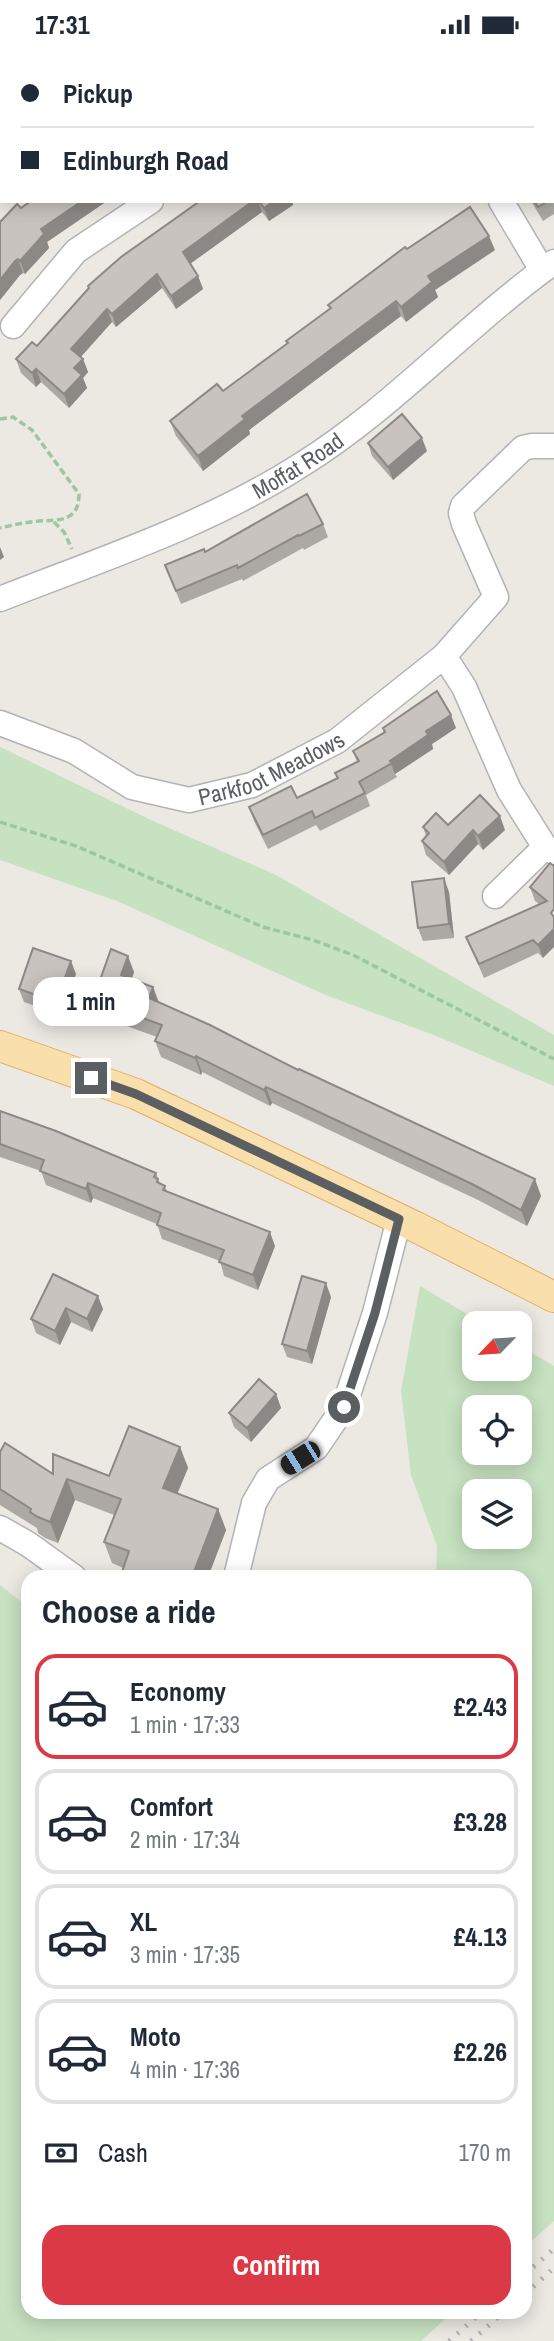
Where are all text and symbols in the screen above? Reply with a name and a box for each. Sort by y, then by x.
text: 17:31 [35,7,90,42]
text: Pickup [63,76,133,111]
text: Edinburgh Road [63,143,229,178]
street label: Moffat Road [246,425,350,506]
street label: Parkfoot Meadows [195,725,351,812]
callout: 1 min [33,977,149,1025]
text: 1 min [66,986,116,1017]
route end [75,1062,107,1094]
north arrow [462,1311,532,1381]
map controls [462,1311,532,1549]
route start [328,1391,360,1423]
button: locate [462,1395,532,1465]
car [277,1438,324,1478]
button: layers [462,1479,532,1549]
text: Choose a ride [42,1590,216,1633]
text: Economy [130,1674,226,1709]
icon: car [46,1675,109,1738]
text: £2.43 [454,1689,507,1724]
text: 1 min · 17:33 [130,1709,240,1740]
text: Comfort [130,1789,213,1824]
icon: car [46,1790,109,1853]
text: £3.28 [454,1804,507,1839]
text: 2 min · 17:34 [130,1824,240,1855]
text: XL [130,1904,157,1939]
icon: car [46,1905,109,1968]
text: £4.13 [454,1919,507,1954]
text: 3 min · 17:35 [130,1939,240,1970]
text: Moto [130,2019,181,2054]
icon: car [46,2020,109,2083]
text: £2.26 [454,2034,507,2069]
text: 4 min · 17:36 [130,2054,240,2085]
icon: cash [42,2134,80,2172]
text: Cash [98,2135,148,2170]
text: 170 m [459,2137,511,2168]
button: Confirm [42,2225,511,2305]

